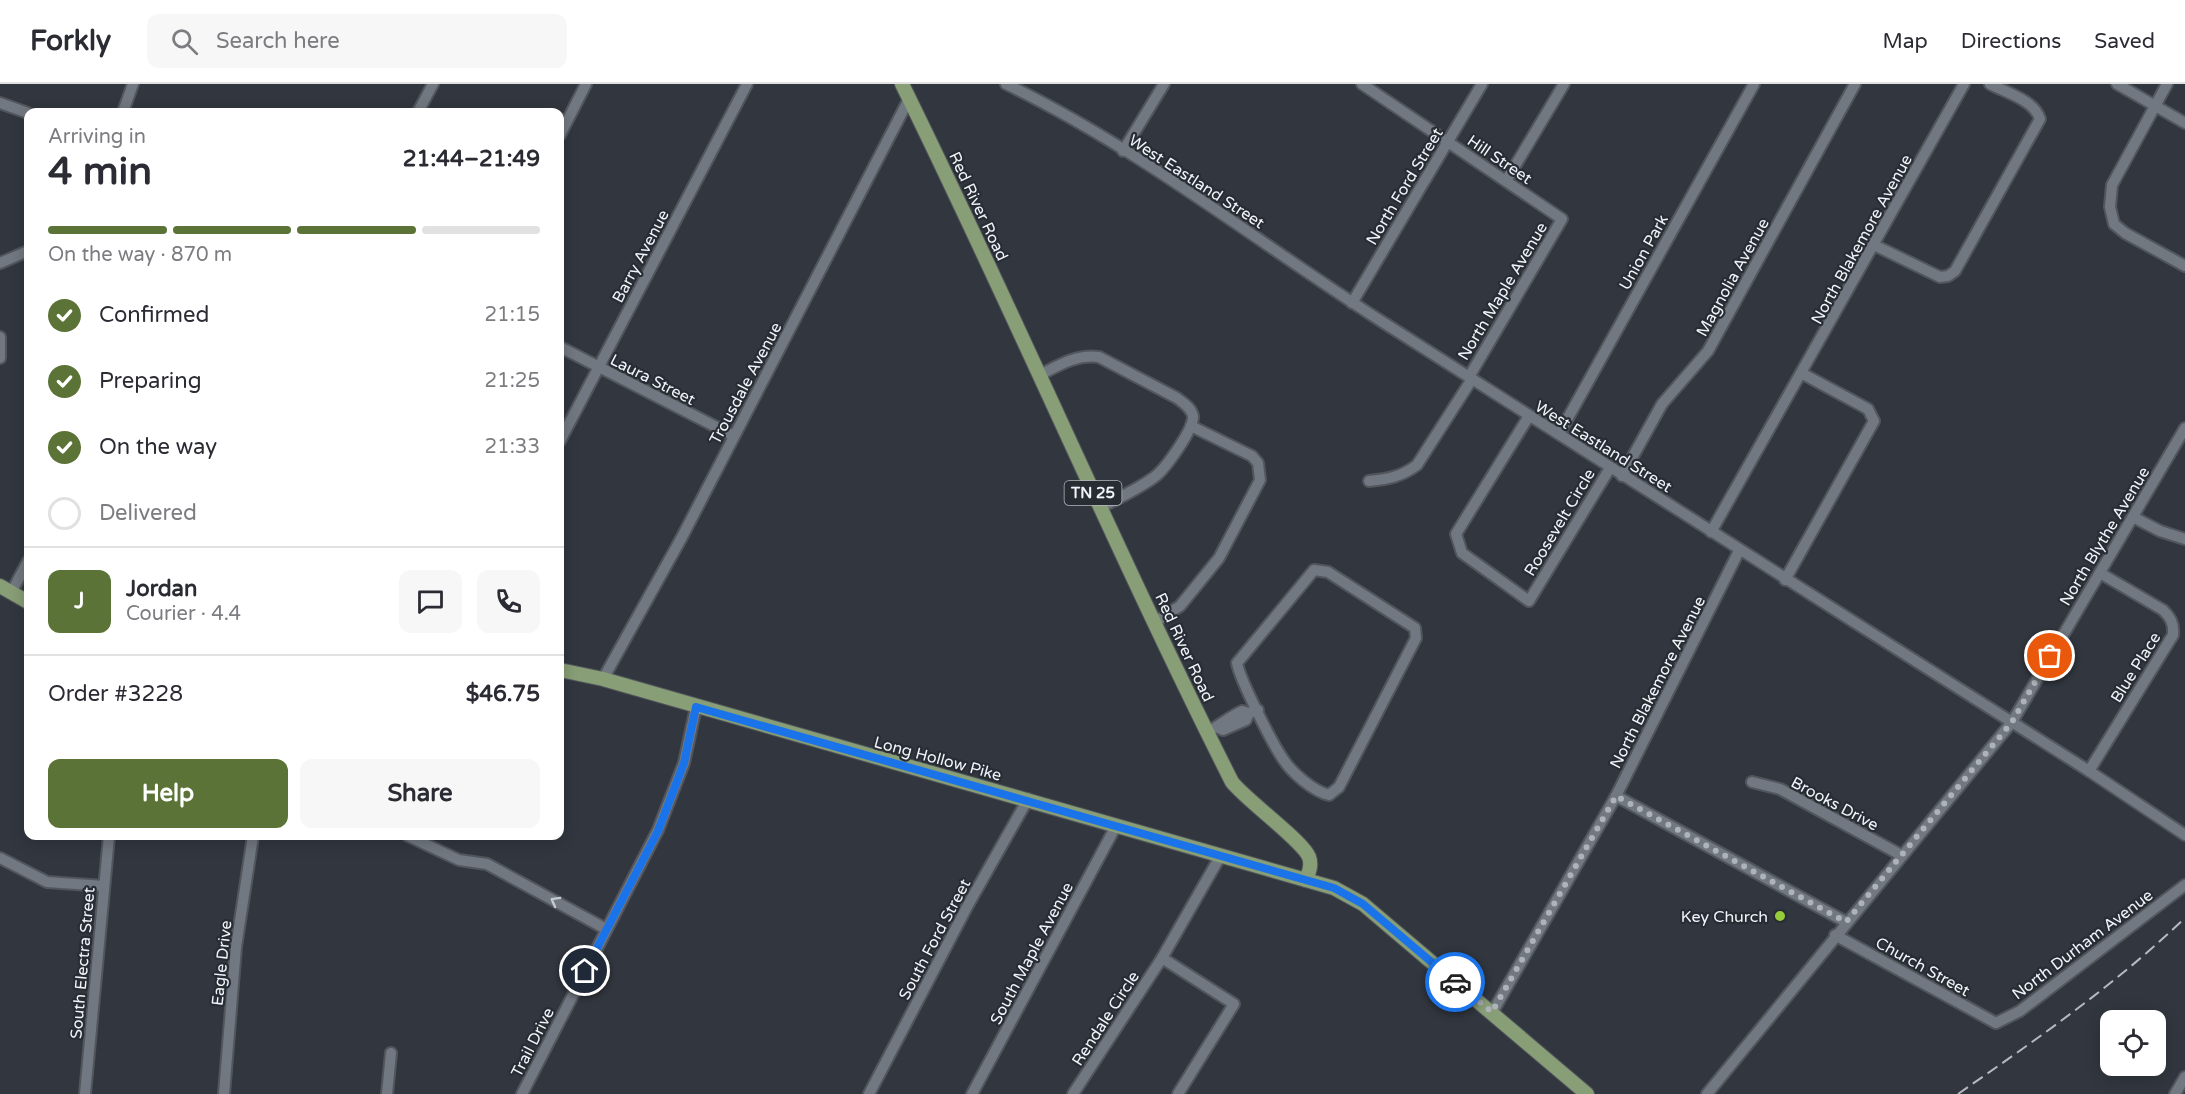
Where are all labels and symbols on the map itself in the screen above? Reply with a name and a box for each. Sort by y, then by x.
street label: North Ford Street [1362,124,1448,249]
street label: West Eastland Street [1125,130,1268,233]
street label: Hill Street [1463,131,1536,189]
street label: Red River Road [944,149,1012,264]
street label: North Blakemore Avenue [1807,151,1917,328]
street label: Barry Avenue [608,207,674,306]
street label: Union Park [1615,211,1673,294]
street label: Magnolia Avenue [1692,215,1774,340]
street label: North Maple Avenue [1454,219,1552,364]
street label: Trousdale Avenue [705,319,786,448]
street label: Laura Street [607,350,698,410]
street label: West Eastland Street [1531,397,1676,497]
street label: North Blythe Avenue [2055,463,2154,610]
street label: Roosevelt Circle [1520,465,1600,580]
road number: TN 25 [1064,481,1122,505]
street label: Red River Road [1150,590,1218,705]
street label: North Blakemore Avenue [1606,593,1710,772]
street label: Blue Place [2106,629,2165,706]
pin [2024,630,2075,681]
street label: Long Hollow Pike [872,732,1004,786]
street label: Brooks Drive [1787,772,1882,835]
street label: South Ford Street [895,876,975,1003]
street label: South Maple Avenue [986,879,1078,1028]
street label: North Durham Avenue [2008,885,2157,1004]
street label: South Electra Street [66,886,100,1040]
one-way arrow [550,897,561,908]
place label: Key Church [1681,907,1768,927]
marker: Key Church [1773,909,1787,923]
street label: Eagle Drive [208,919,236,1007]
street label: Church Street [1872,933,1973,1001]
pin [559,945,610,996]
courier [1425,952,1485,1012]
street label: Rendale Circle [1068,967,1144,1070]
street label: Trail Drive [507,1004,559,1081]

